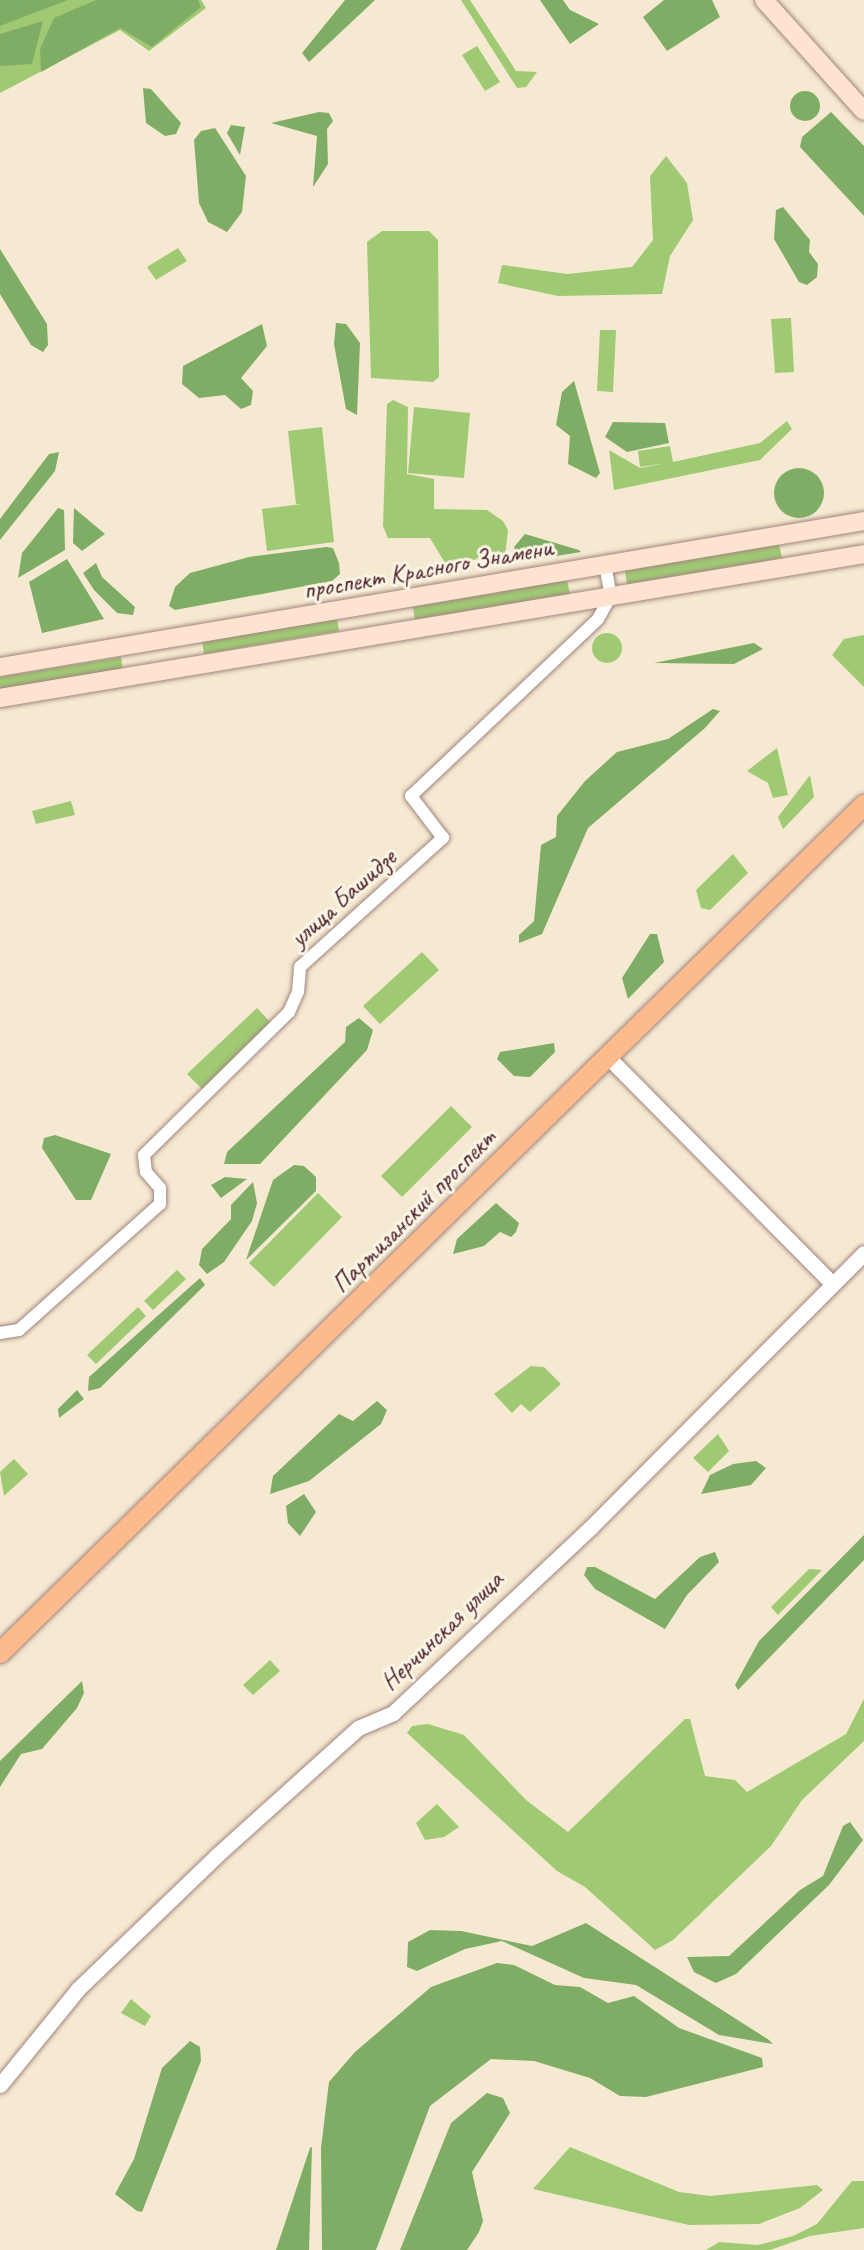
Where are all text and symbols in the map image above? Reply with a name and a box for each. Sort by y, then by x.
street label: проспект Красного Знамени [300,532,556,606]
street label: улица Башидзе [284,842,402,954]
street label: Партизанский проспект [325,1122,503,1300]
street label: Нерчинская улица [374,1564,510,1698]

